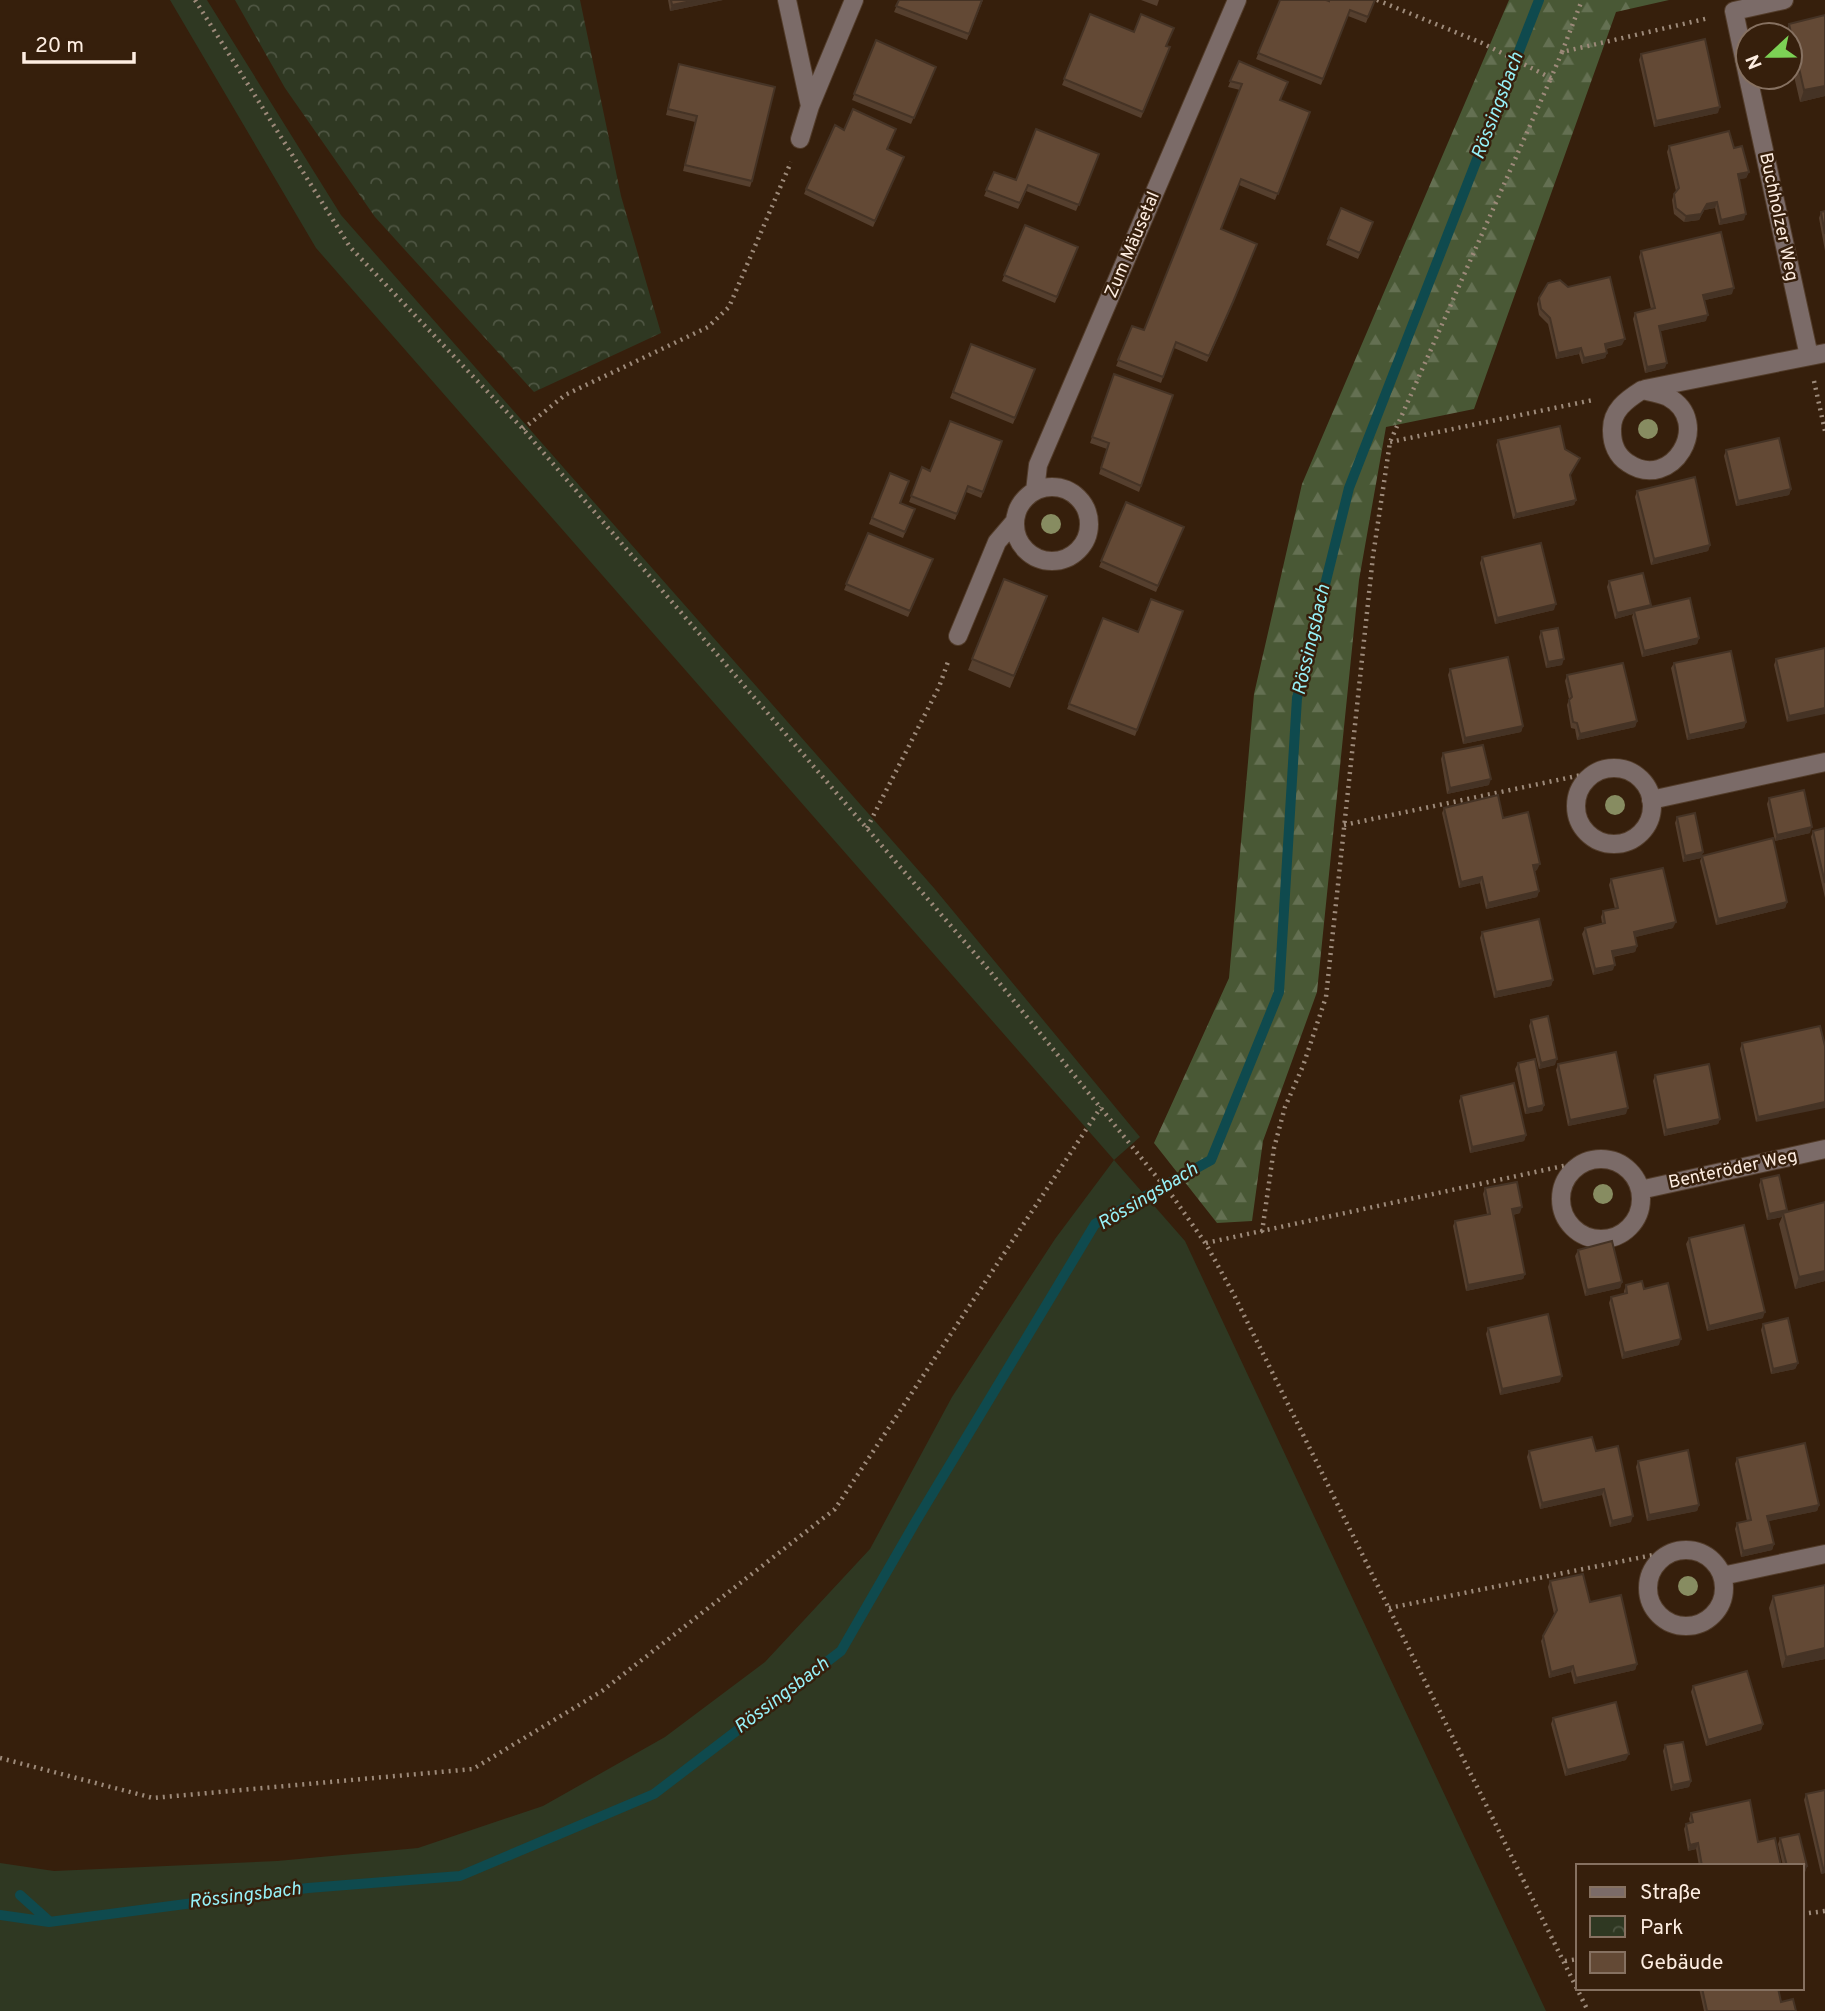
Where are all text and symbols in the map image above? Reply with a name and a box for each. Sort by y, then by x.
scale bar [24,21,135,65]
north arrow [1734,21,1804,91]
text: 20 m [35,33,84,60]
water label: Rössingsbach [1467,48,1530,163]
text: N [1741,51,1769,72]
street label: Buchholzer Weg [1753,151,1803,283]
street label: Zum Mäusetal [1100,188,1166,302]
water label: Rössingsbach [1288,582,1337,698]
street label: Benteröder Weg [1666,1145,1800,1195]
water label: Rössingsbach [1093,1157,1203,1236]
water label: Rössingsbach [730,1652,835,1740]
legend [1576,1864,1804,1990]
water label: Rössingsbach [188,1877,303,1915]
text: Straße [1640,1880,1701,1907]
text: Park [1640,1915,1683,1942]
text: Gebäude [1640,1950,1723,1977]

